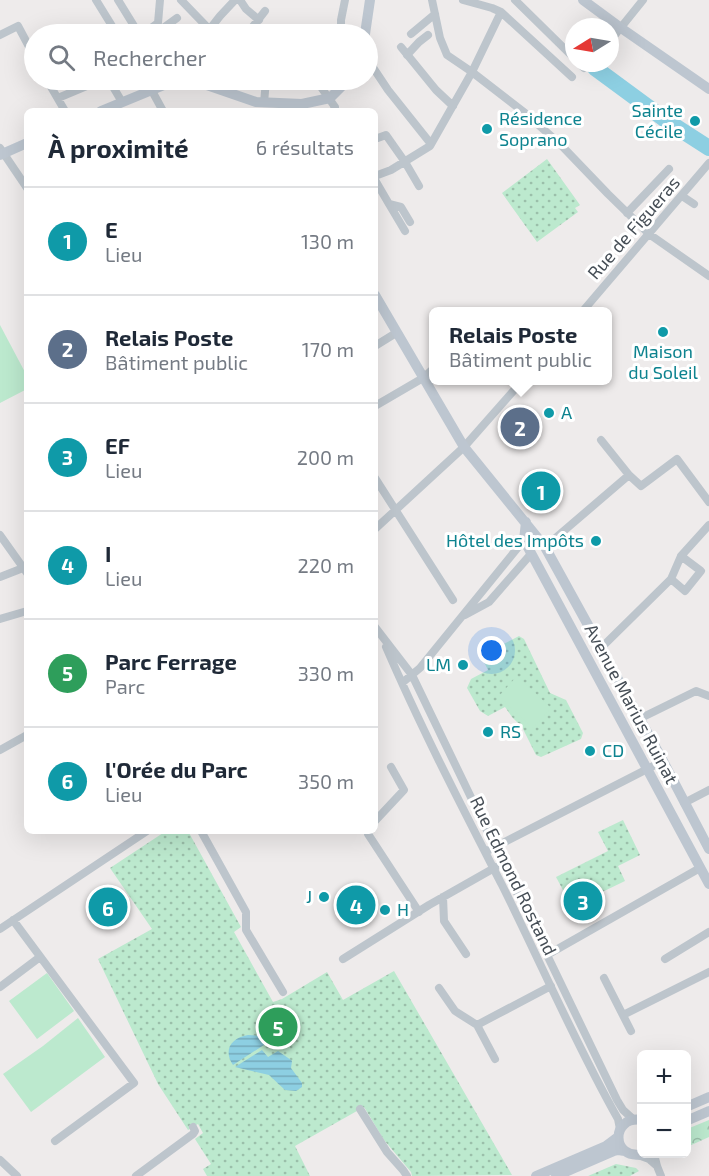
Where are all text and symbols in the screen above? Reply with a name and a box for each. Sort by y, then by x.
north arrow [565,18,619,72]
search box [24,24,378,90]
icon: search [45,41,78,74]
text: Rechercher [93,44,206,70]
place label: Sainte Cécile [632,99,683,142]
place label: Résidence Soprano [499,107,582,150]
marker: Sainte Cécile [688,114,702,128]
marker: Résidence Soprano [480,122,494,136]
text: À proximité [48,132,189,163]
text: 6 résultats [256,135,354,159]
street label: Rue de Figueras [582,171,684,283]
text: E [105,216,118,242]
text: 1 [63,229,72,253]
text: 130 m [301,229,354,253]
text: Lieu [105,242,142,266]
popup [429,307,612,385]
text: Relais Poste [449,321,577,347]
text: Relais Poste [105,324,233,350]
marker: Maison du Soleil [656,325,670,339]
text: 2 [62,337,73,361]
text: 170 m [302,337,354,361]
place label: Maison du Soleil [628,340,699,383]
text: Bâtiment public [449,347,592,371]
text: Bâtiment public [105,350,248,374]
place label: A [561,401,573,423]
pin: 2 [500,404,540,450]
marker: A [542,406,556,420]
text: EF [105,432,130,458]
text: 3 [62,445,73,469]
text: 200 m [297,445,354,469]
text: Lieu [105,458,142,482]
pin: 1 [522,468,560,514]
place label: Hôtel des Impôts [446,529,584,551]
marker: Hôtel des Impôts [589,534,603,548]
text: I [105,540,111,566]
text: 4 [61,553,74,577]
text: 220 m [297,553,354,577]
text: Lieu [105,566,142,590]
street label: Avenue Marius Ruinat [580,620,683,787]
your location [477,636,506,665]
text: Parc Ferrage [105,648,237,674]
place label: LM [426,653,451,675]
marker: LM [456,658,470,672]
text: 5 [62,661,73,685]
text: 330 m [298,661,354,685]
text: Parc [105,674,145,698]
place label: RS [500,720,521,742]
marker: RS [481,725,495,739]
place label: CD [602,739,624,761]
marker: CD [583,744,597,758]
text: l'Orée du Parc [105,756,248,782]
text: 6 [62,769,73,793]
text: 350 m [298,769,354,793]
text: Lieu [105,782,142,806]
street label: Rue Edmond Rostand [466,792,562,959]
pin: 3 [564,878,602,924]
pin: 4 [336,882,376,928]
pin: 6 [88,884,128,930]
place label: J [306,885,312,907]
marker: J [317,890,331,904]
place label: H [397,898,409,920]
marker: H [378,903,392,917]
pin: 5 [258,1004,298,1050]
map controls [637,1050,691,1158]
button: + [637,1050,691,1104]
button: − [637,1104,691,1158]

